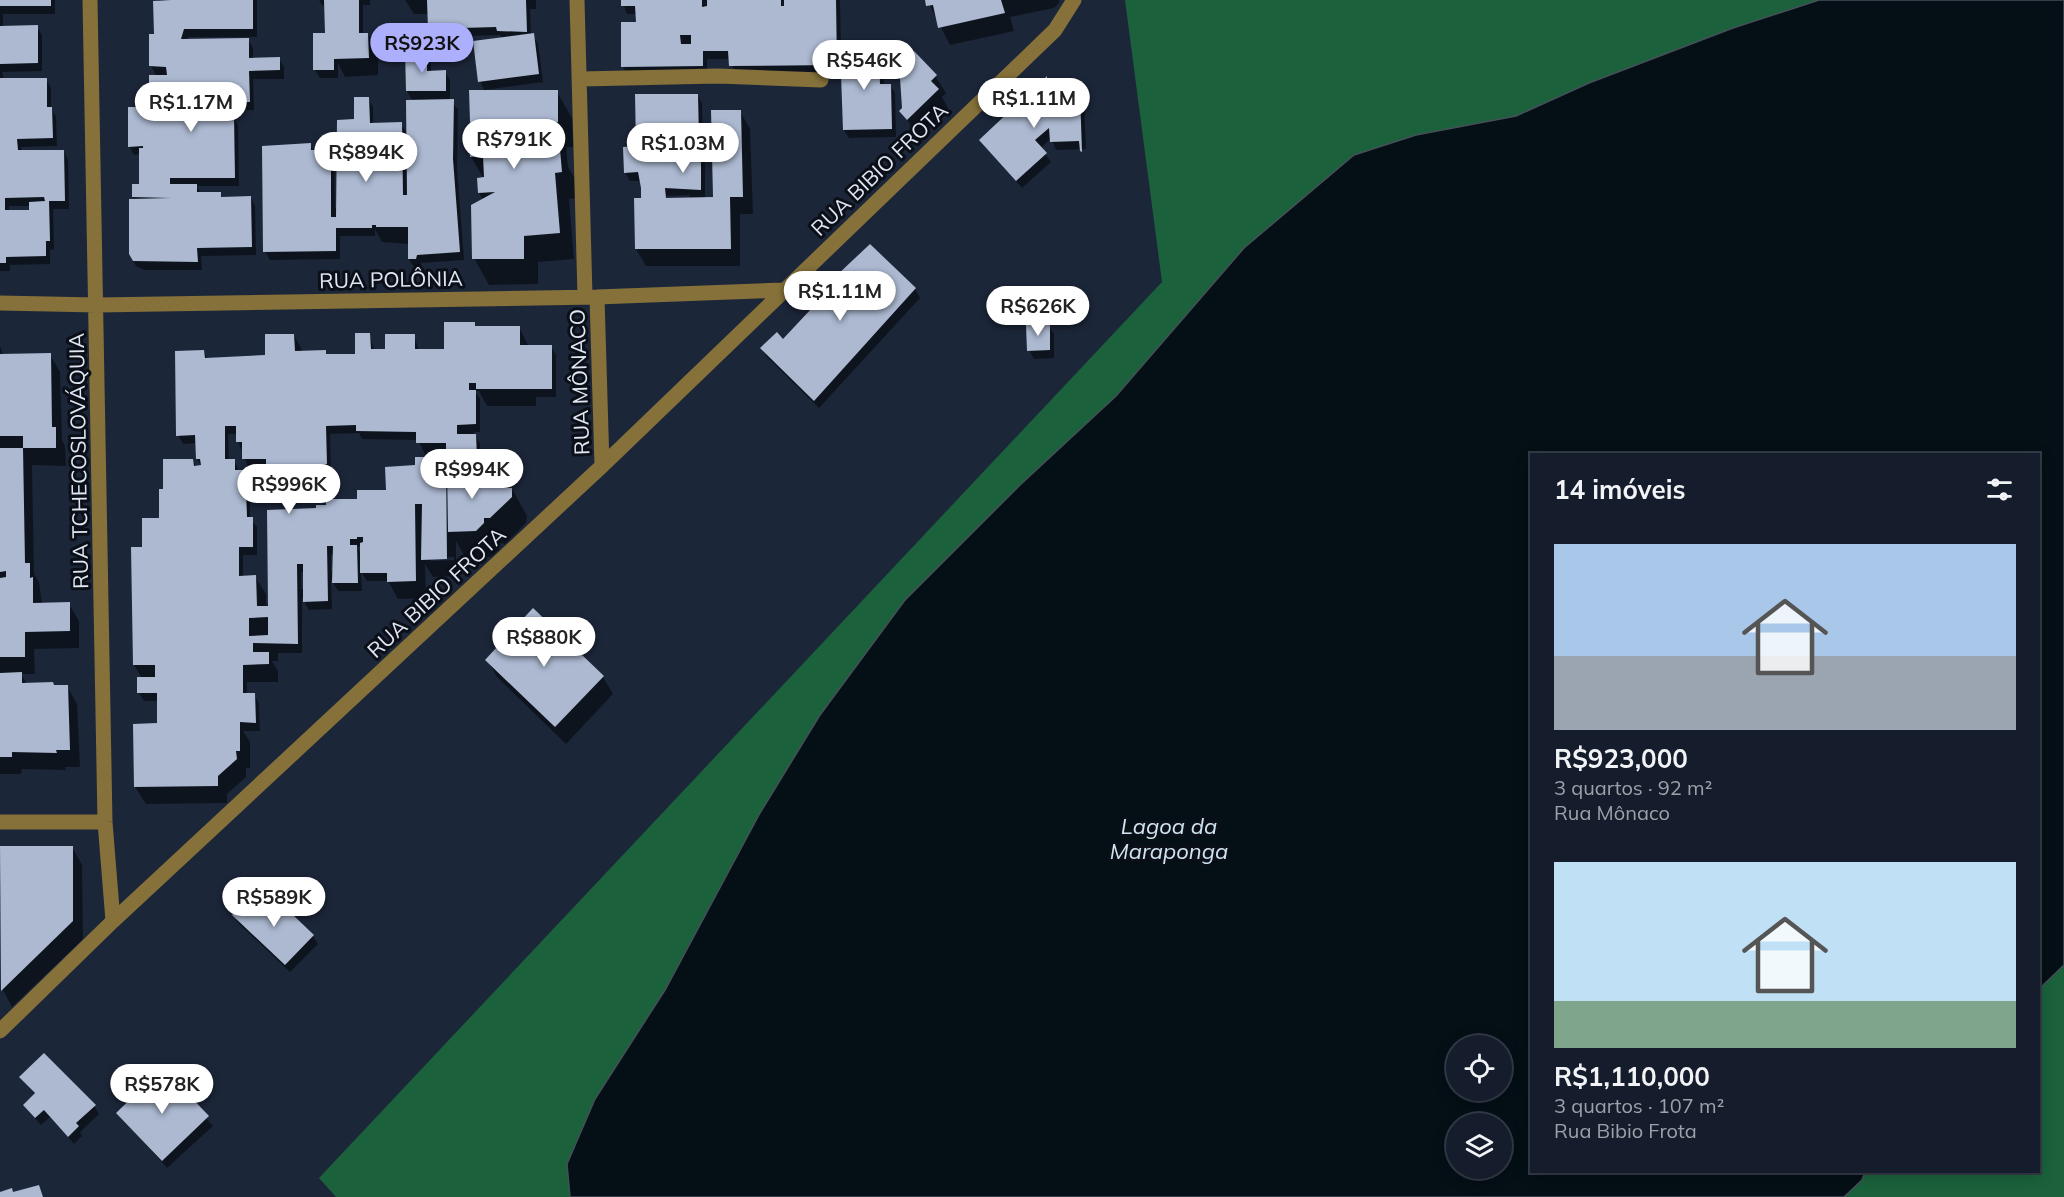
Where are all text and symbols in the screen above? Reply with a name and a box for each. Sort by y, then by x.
pin: R$923K [373,23,471,74]
text: R$923K [384,30,460,55]
pin: R$546K [815,40,913,91]
text: R$546K [826,47,902,72]
pin: R$1.11M [979,78,1089,129]
pin: R$1.17M [136,82,246,133]
text: R$1.11M [992,85,1076,110]
text: R$1.17M [149,89,233,114]
street label: RUA BIBIO FROTA [805,97,953,241]
pin: R$791K [465,119,563,170]
pin: R$1.03M [628,123,738,174]
text: R$791K [476,126,552,151]
text: R$1.03M [641,130,725,155]
pin: R$894K [317,132,415,183]
text: R$894K [328,139,404,164]
street label: RUA POLÔNIA [319,265,464,293]
pin: R$1.11M [785,271,895,322]
text: R$1.11M [798,278,882,303]
pin: R$626K [989,286,1087,337]
text: R$626K [1000,293,1076,318]
street label: RUA MÔNACO [563,309,595,455]
street label: RUA TCHECOSLOVÁQUIA [63,332,93,589]
pin: R$994K [423,449,521,500]
text: R$994K [434,456,510,481]
pin: R$996K [240,464,338,515]
text: R$996K [251,471,327,496]
text: 14 imóveis [1554,473,1686,506]
icon: filters [1983,473,2016,506]
street label: RUA BIBIO FROTA [361,521,511,663]
icon: home [1731,583,1839,691]
pin: R$880K [495,617,593,668]
text: R$880K [506,624,582,649]
text: R$923,000 [1554,742,1688,775]
text: 3 quartos · 92 m² [1554,775,1712,800]
text: Rua Mônaco [1554,800,1670,825]
water label: Lagoa da Maraponga [1110,812,1228,865]
pin: R$589K [225,877,323,928]
text: R$589K [236,884,312,909]
icon: home [1731,901,1839,1009]
map controls [1446,1035,1512,1179]
button: locate [1446,1035,1512,1101]
text: R$1,110,000 [1554,1060,1710,1093]
pin: R$578K [113,1064,211,1115]
text: R$578K [124,1071,200,1096]
text: 3 quartos · 107 m² [1554,1093,1724,1118]
button: layers [1446,1113,1512,1179]
text: Rua Bibio Frota [1554,1118,1697,1143]

